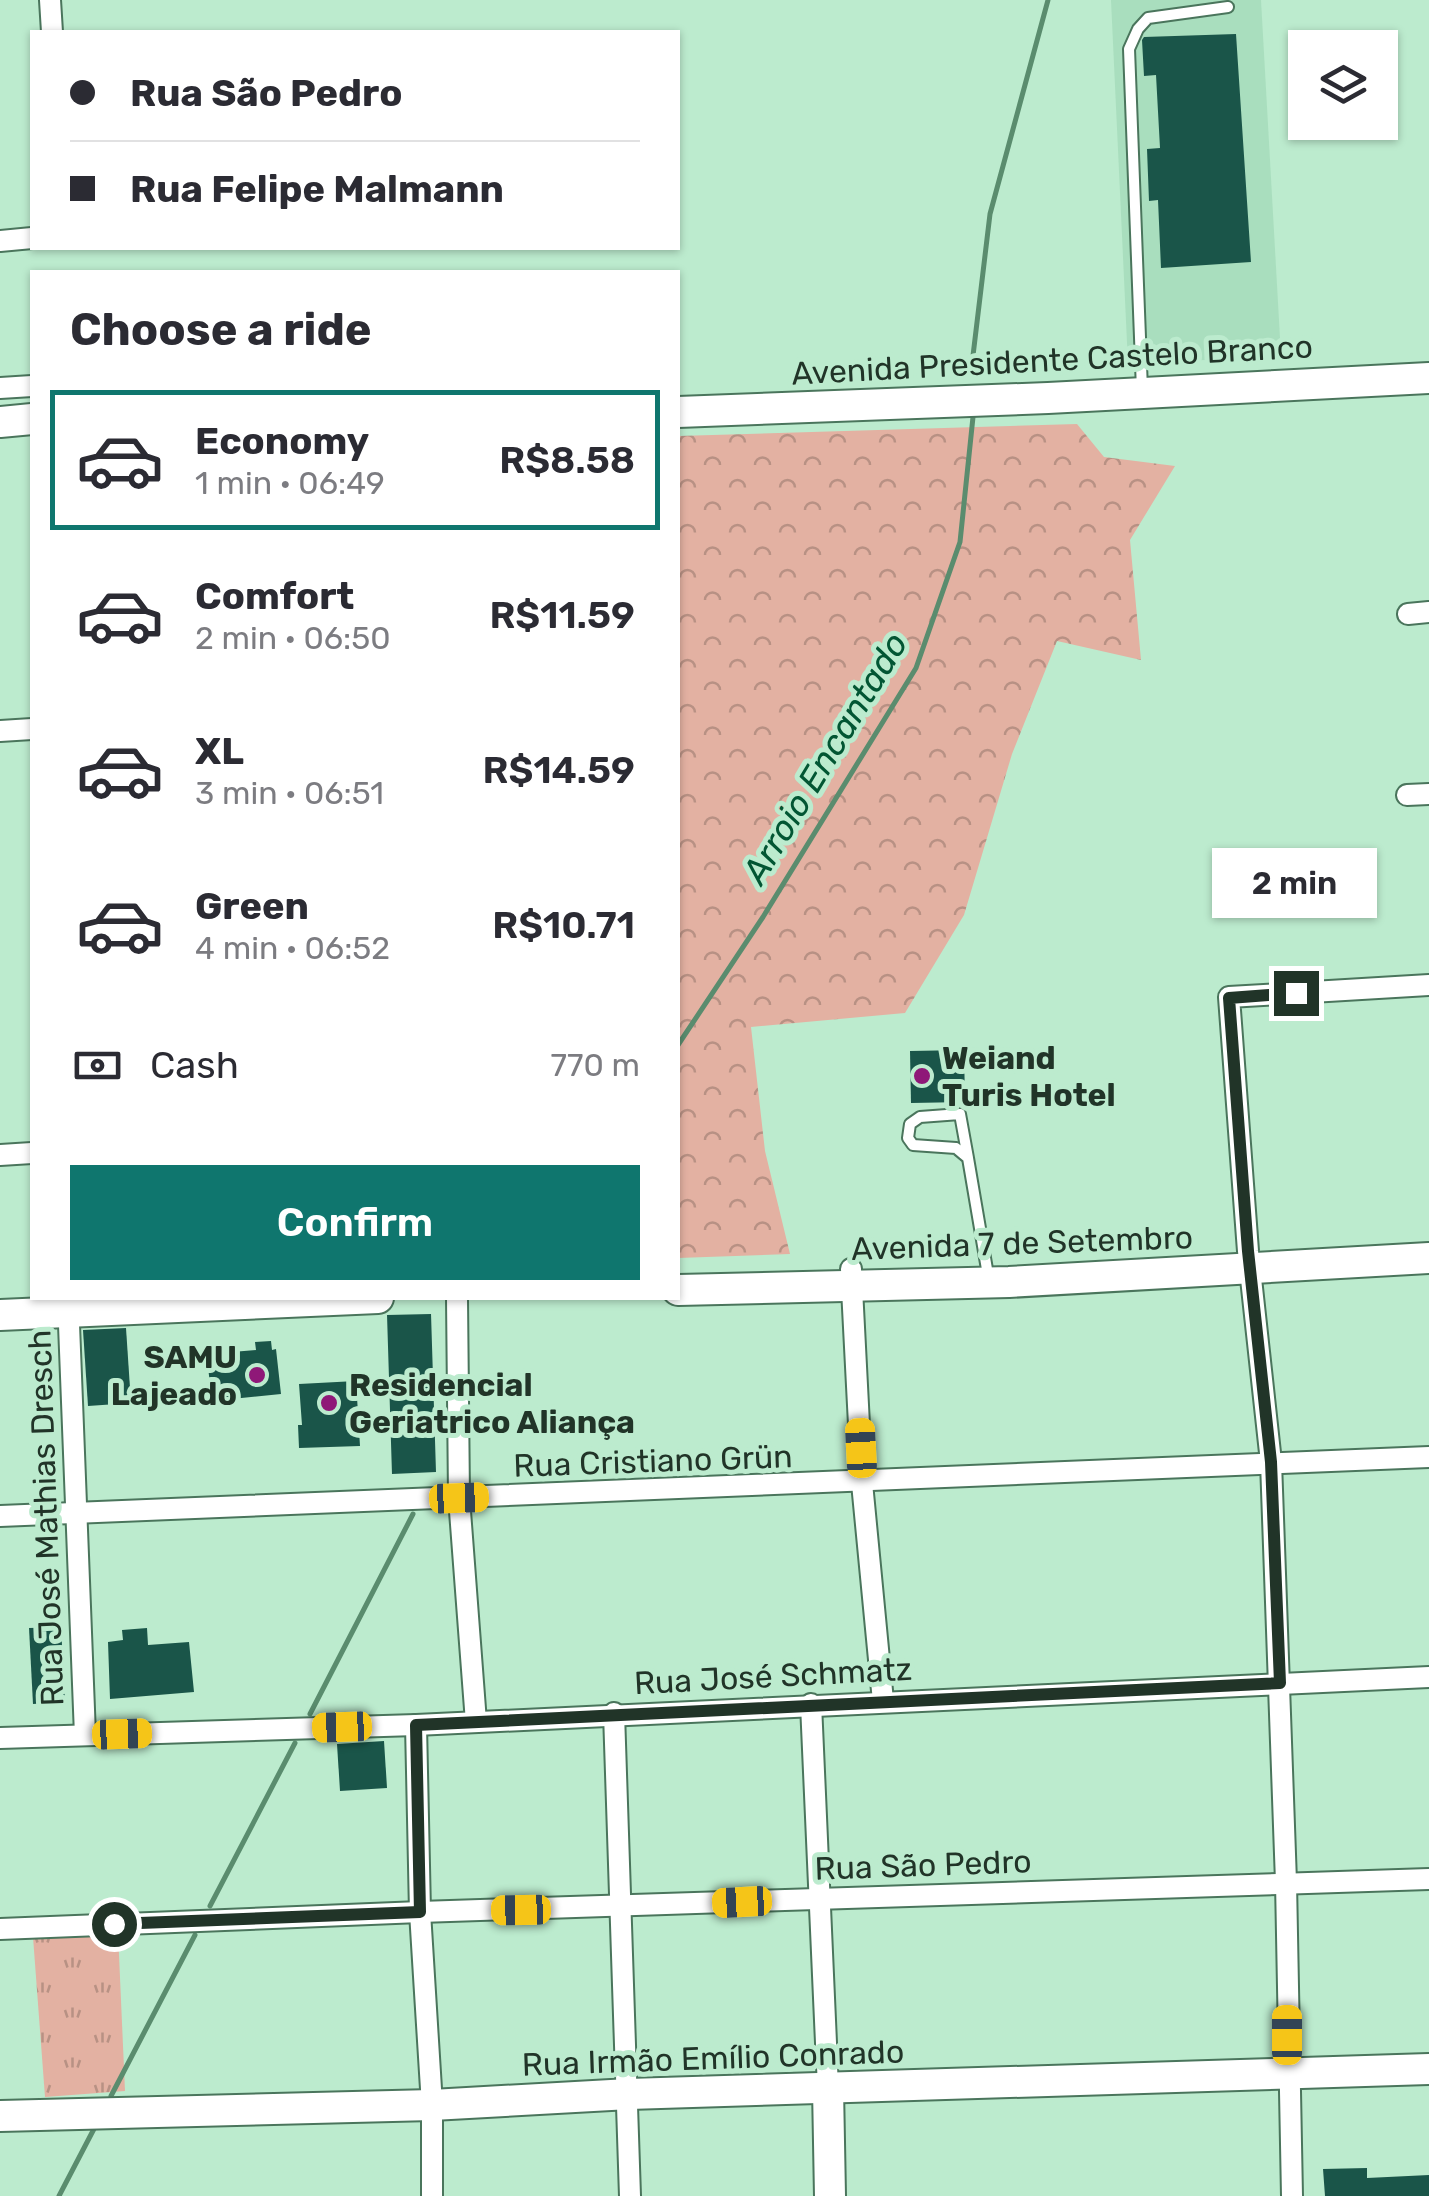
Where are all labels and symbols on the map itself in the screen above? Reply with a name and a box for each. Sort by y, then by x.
street label: Avenida Presidente Castelo Branco [790,327,1314,393]
water label: Arroio Encantado [733,625,916,893]
callout: 2 min [1214,848,1378,918]
route end [1274,971,1319,1016]
place label: Weiand Turis Hotel [942,1039,1116,1114]
marker: Weiand Turis Hotel [911,1065,933,1087]
street label: Avenida 7 de Setembro [850,1218,1194,1268]
street label: Rua José Mathias Dresch [20,1329,72,1707]
place label: SAMU Lajeado [111,1338,237,1413]
marker: SAMU Lajeado [246,1364,268,1386]
place label: Residencial Geriatrico Aliança [349,1366,635,1441]
marker: Residencial Geriatrico Aliança [318,1392,340,1414]
car [844,1417,878,1479]
street label: Rua Cristiano Grün [513,1437,793,1485]
car [428,1482,490,1514]
street label: Rua José Schmatz [633,1650,913,1702]
car [311,1711,373,1743]
car [91,1718,153,1750]
street label: Rua São Pedro [814,1842,1032,1888]
car [711,1885,773,1919]
car [491,1894,551,1926]
route start [92,1902,137,1947]
car [1272,2005,1302,2065]
street label: Rua Irmão Emílio Conrado [521,2032,905,2084]

